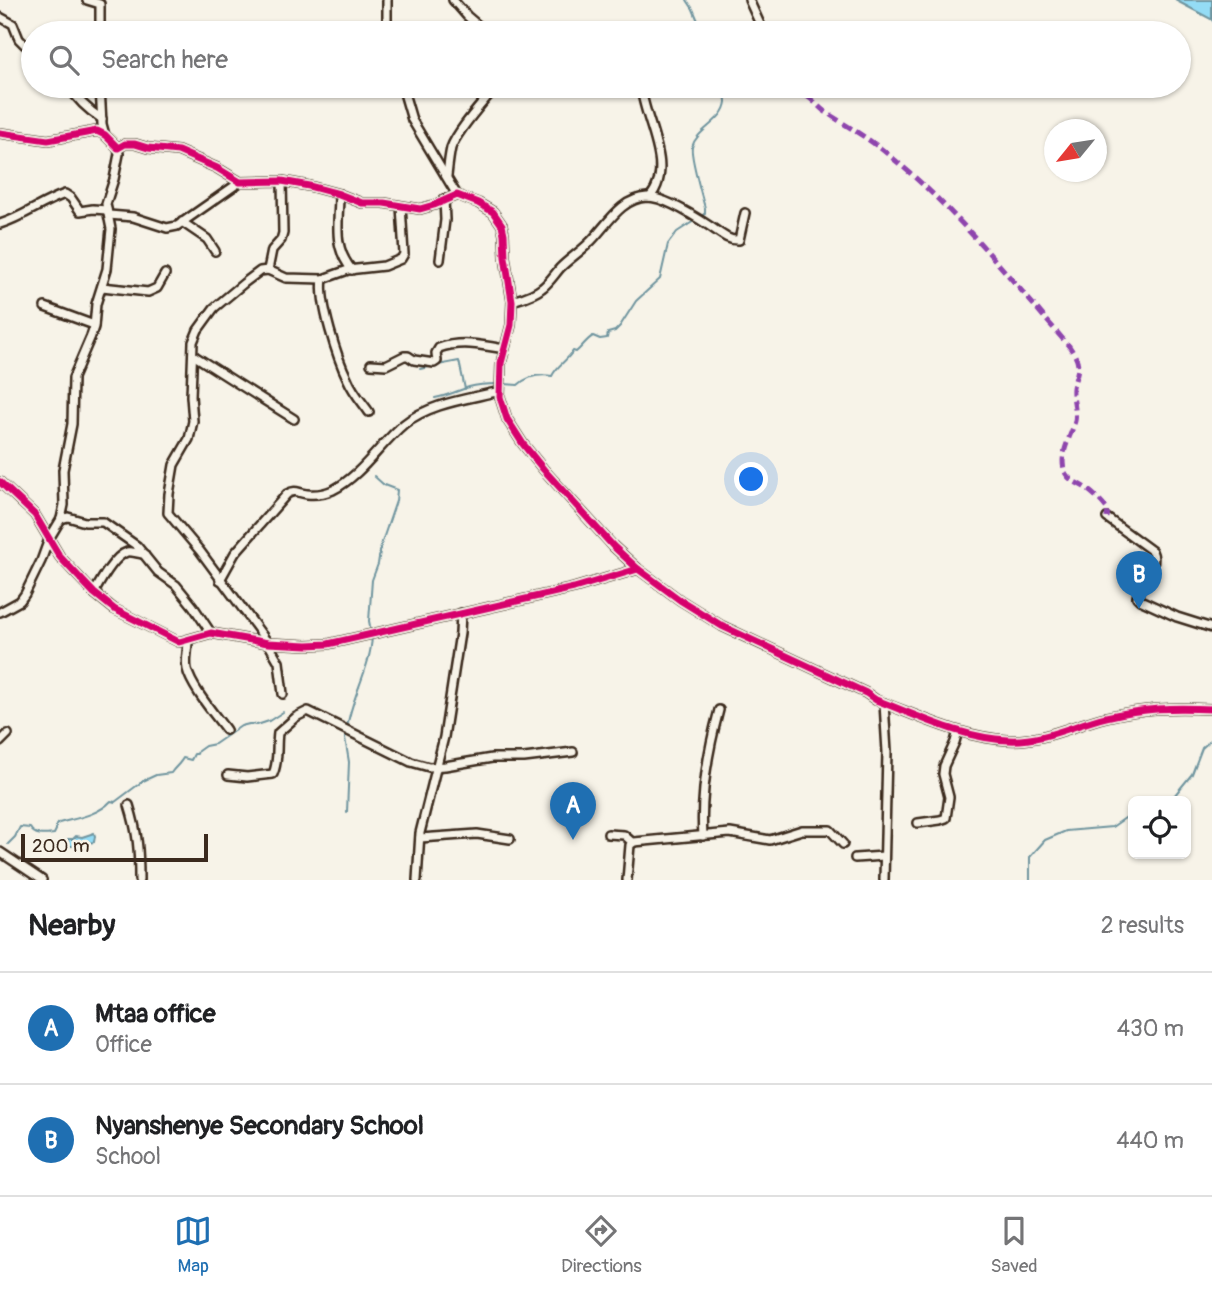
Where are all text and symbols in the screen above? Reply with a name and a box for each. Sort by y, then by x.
search box [21,21,1191,98]
icon: search [45,41,83,79]
text: Search here [101,44,228,76]
north arrow [1044,119,1107,182]
your location [734,462,768,496]
pin: B [1116,551,1162,609]
pin: A [550,782,596,840]
map controls [1128,796,1191,859]
button: locate [1128,796,1191,859]
scale bar [21,831,208,863]
text: 200 m [32,834,90,858]
text: Nearby [28,907,115,944]
text: 2 results [1101,911,1184,940]
text: Mtaa office [95,998,216,1030]
text: A [44,1014,58,1043]
text: 430 m [1117,1014,1184,1043]
text: Office [95,1030,152,1059]
text: Nyanshenye Secondary School [95,1110,424,1142]
text: B [44,1126,58,1155]
text: 440 m [1116,1126,1184,1155]
text: School [95,1142,161,1171]
tab: Map [174,1212,212,1278]
tab: Directions [561,1212,642,1278]
tab: Saved [990,1212,1038,1278]

